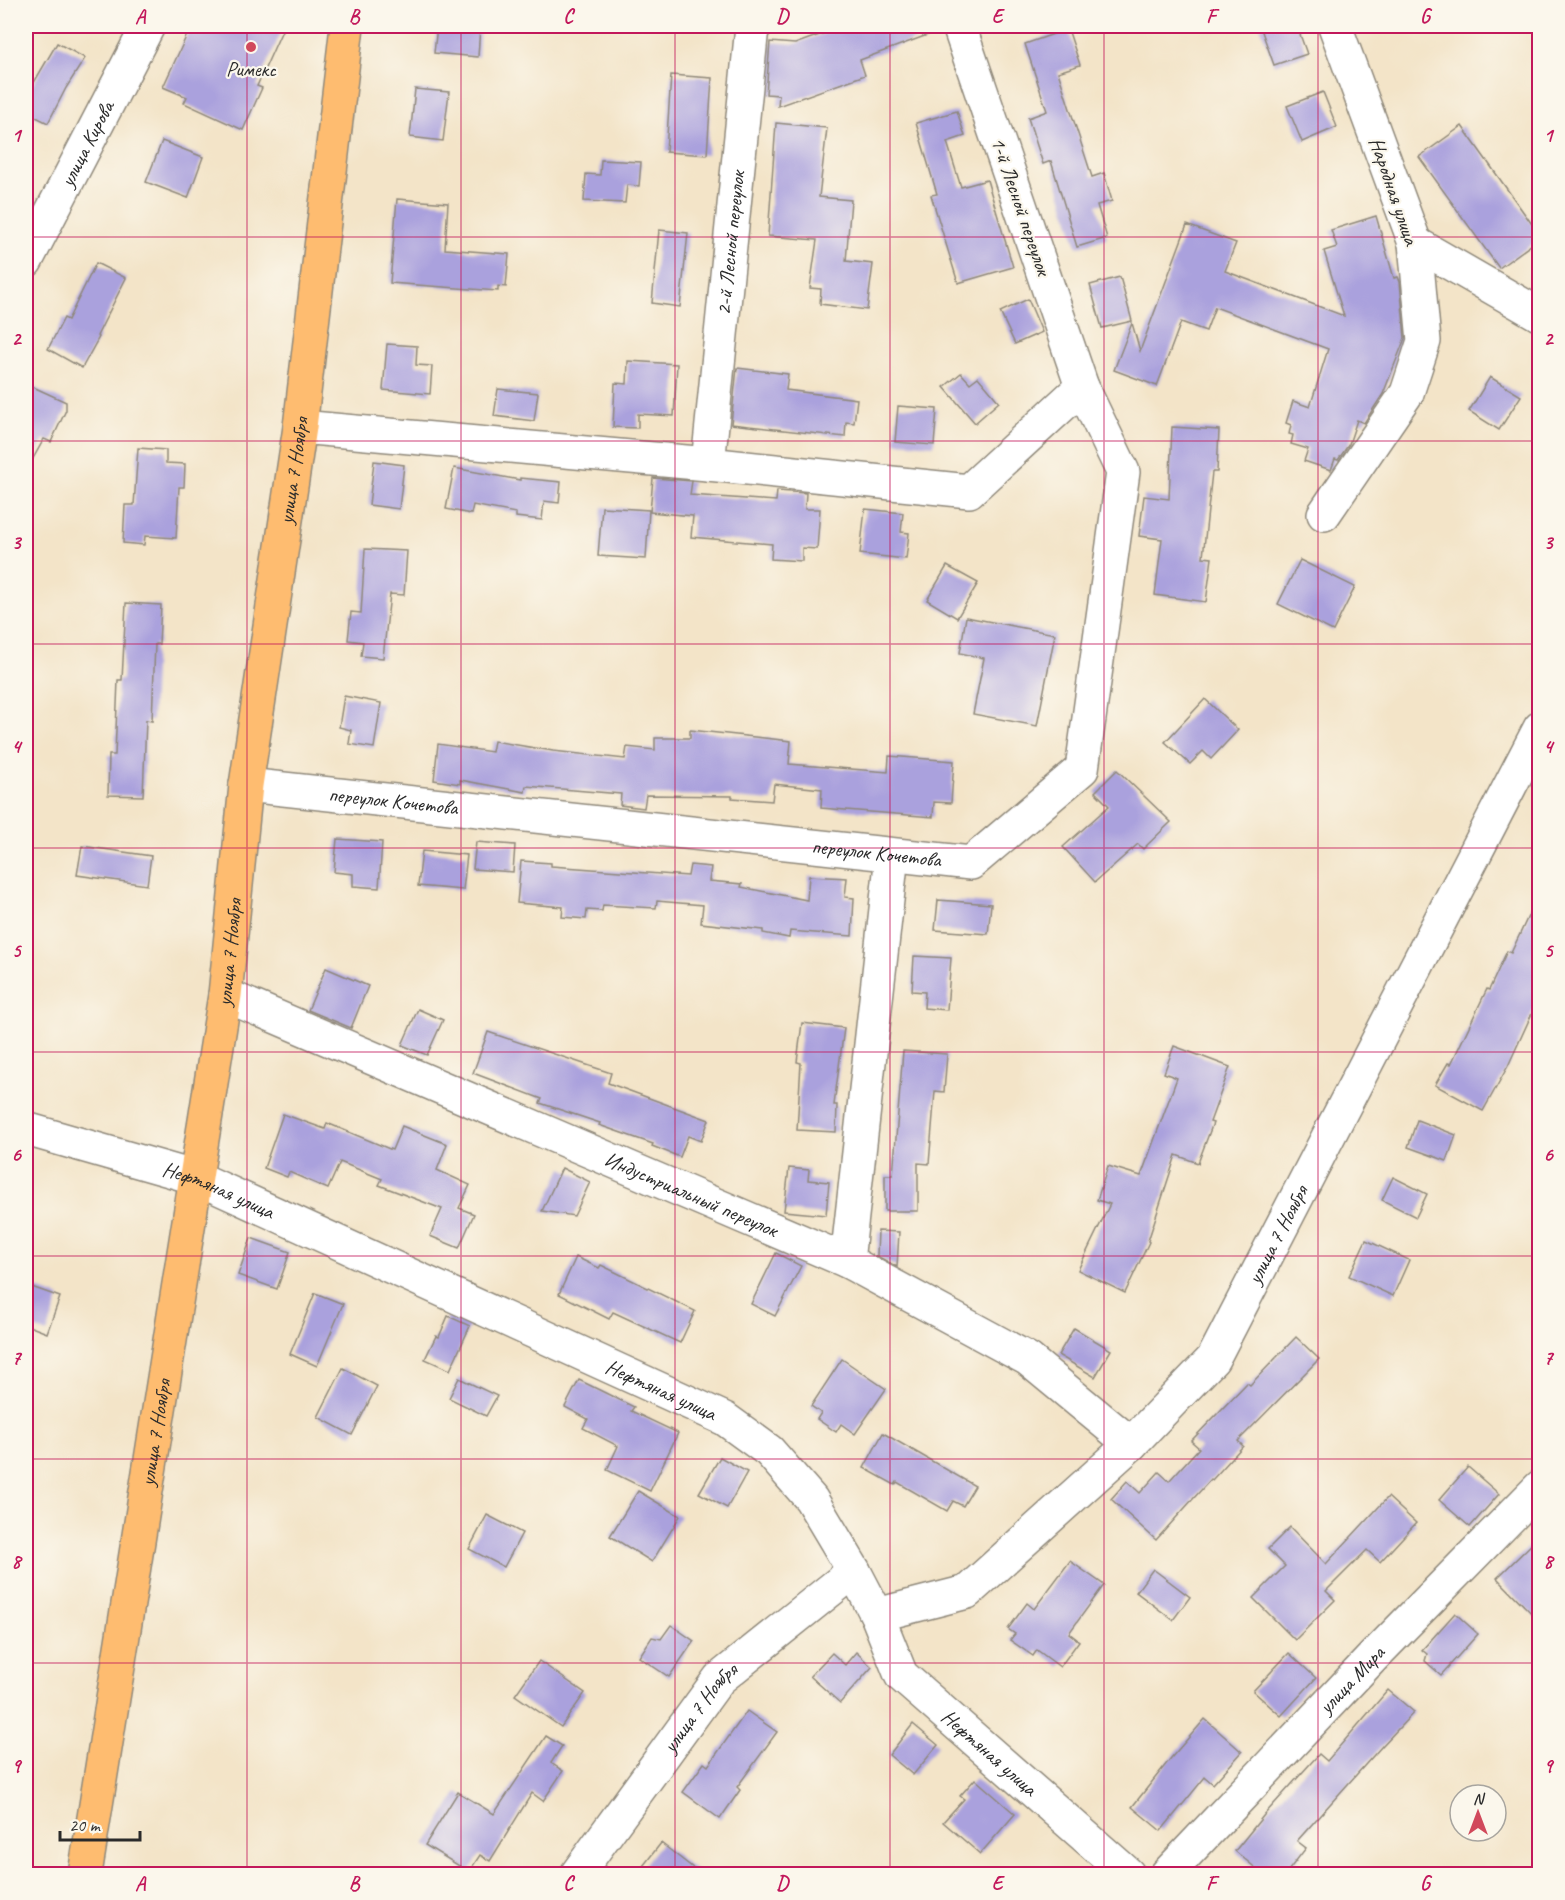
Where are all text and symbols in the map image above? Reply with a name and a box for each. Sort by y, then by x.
text: A [135,4,147,29]
text: B [349,4,361,29]
text: C [563,4,575,29]
text: D [776,4,790,29]
text: E [992,4,1006,29]
text: F [1206,4,1220,29]
text: G [1420,4,1433,29]
marker: Римекс [244,40,258,54]
place label: Римекс [226,56,277,82]
street label: улица Кирова [53,95,121,193]
text: 1 [12,123,23,148]
text: 1 [1544,123,1555,148]
street label: 1-й Лесной переулок [985,133,1058,281]
street label: Народная улица [1363,134,1425,250]
street label: 2-й Лесной переулок [710,168,751,316]
text: 2 [12,326,23,351]
text: 2 [1544,326,1555,351]
street label: улица 7 Ноября [272,414,314,528]
text: 3 [12,530,23,555]
text: 3 [1544,530,1555,555]
text: 4 [12,734,24,759]
text: 4 [1544,734,1556,759]
street label: переулок Кочетова [327,781,461,821]
street label: переулок Кочетова [810,833,944,873]
street label: улица 7 Ноября [210,896,248,1010]
text: 5 [12,938,23,963]
text: 5 [1544,938,1555,963]
text: 6 [11,1142,22,1167]
text: 6 [1543,1142,1554,1167]
street label: Индустриальный переулок [601,1146,784,1244]
street label: Нефтяная улица [159,1156,280,1225]
street label: улица 7 Ноября [1240,1179,1315,1290]
text: 7 [12,1345,23,1370]
text: 7 [1544,1345,1555,1370]
street label: Нефтяная улица [602,1353,722,1427]
street label: улица 7 Ноября [134,1376,177,1490]
text: 8 [12,1549,24,1574]
text: 8 [1544,1549,1556,1574]
street label: улица Мира [1312,1639,1391,1721]
street label: улица 7 Ноября [656,1656,744,1759]
street label: Нефтяная улица [936,1703,1044,1803]
text: 9 [12,1753,23,1778]
text: 9 [1544,1753,1555,1778]
north arrow [1448,1783,1508,1843]
text: N [1473,1789,1486,1809]
scale bar [60,1804,140,1842]
text: 20 m [69,1814,102,1836]
text: A [135,1871,147,1896]
text: B [349,1871,361,1896]
text: C [563,1871,575,1896]
text: D [776,1871,790,1896]
text: E [992,1871,1006,1896]
text: F [1206,1871,1220,1896]
text: G [1420,1871,1433,1896]

